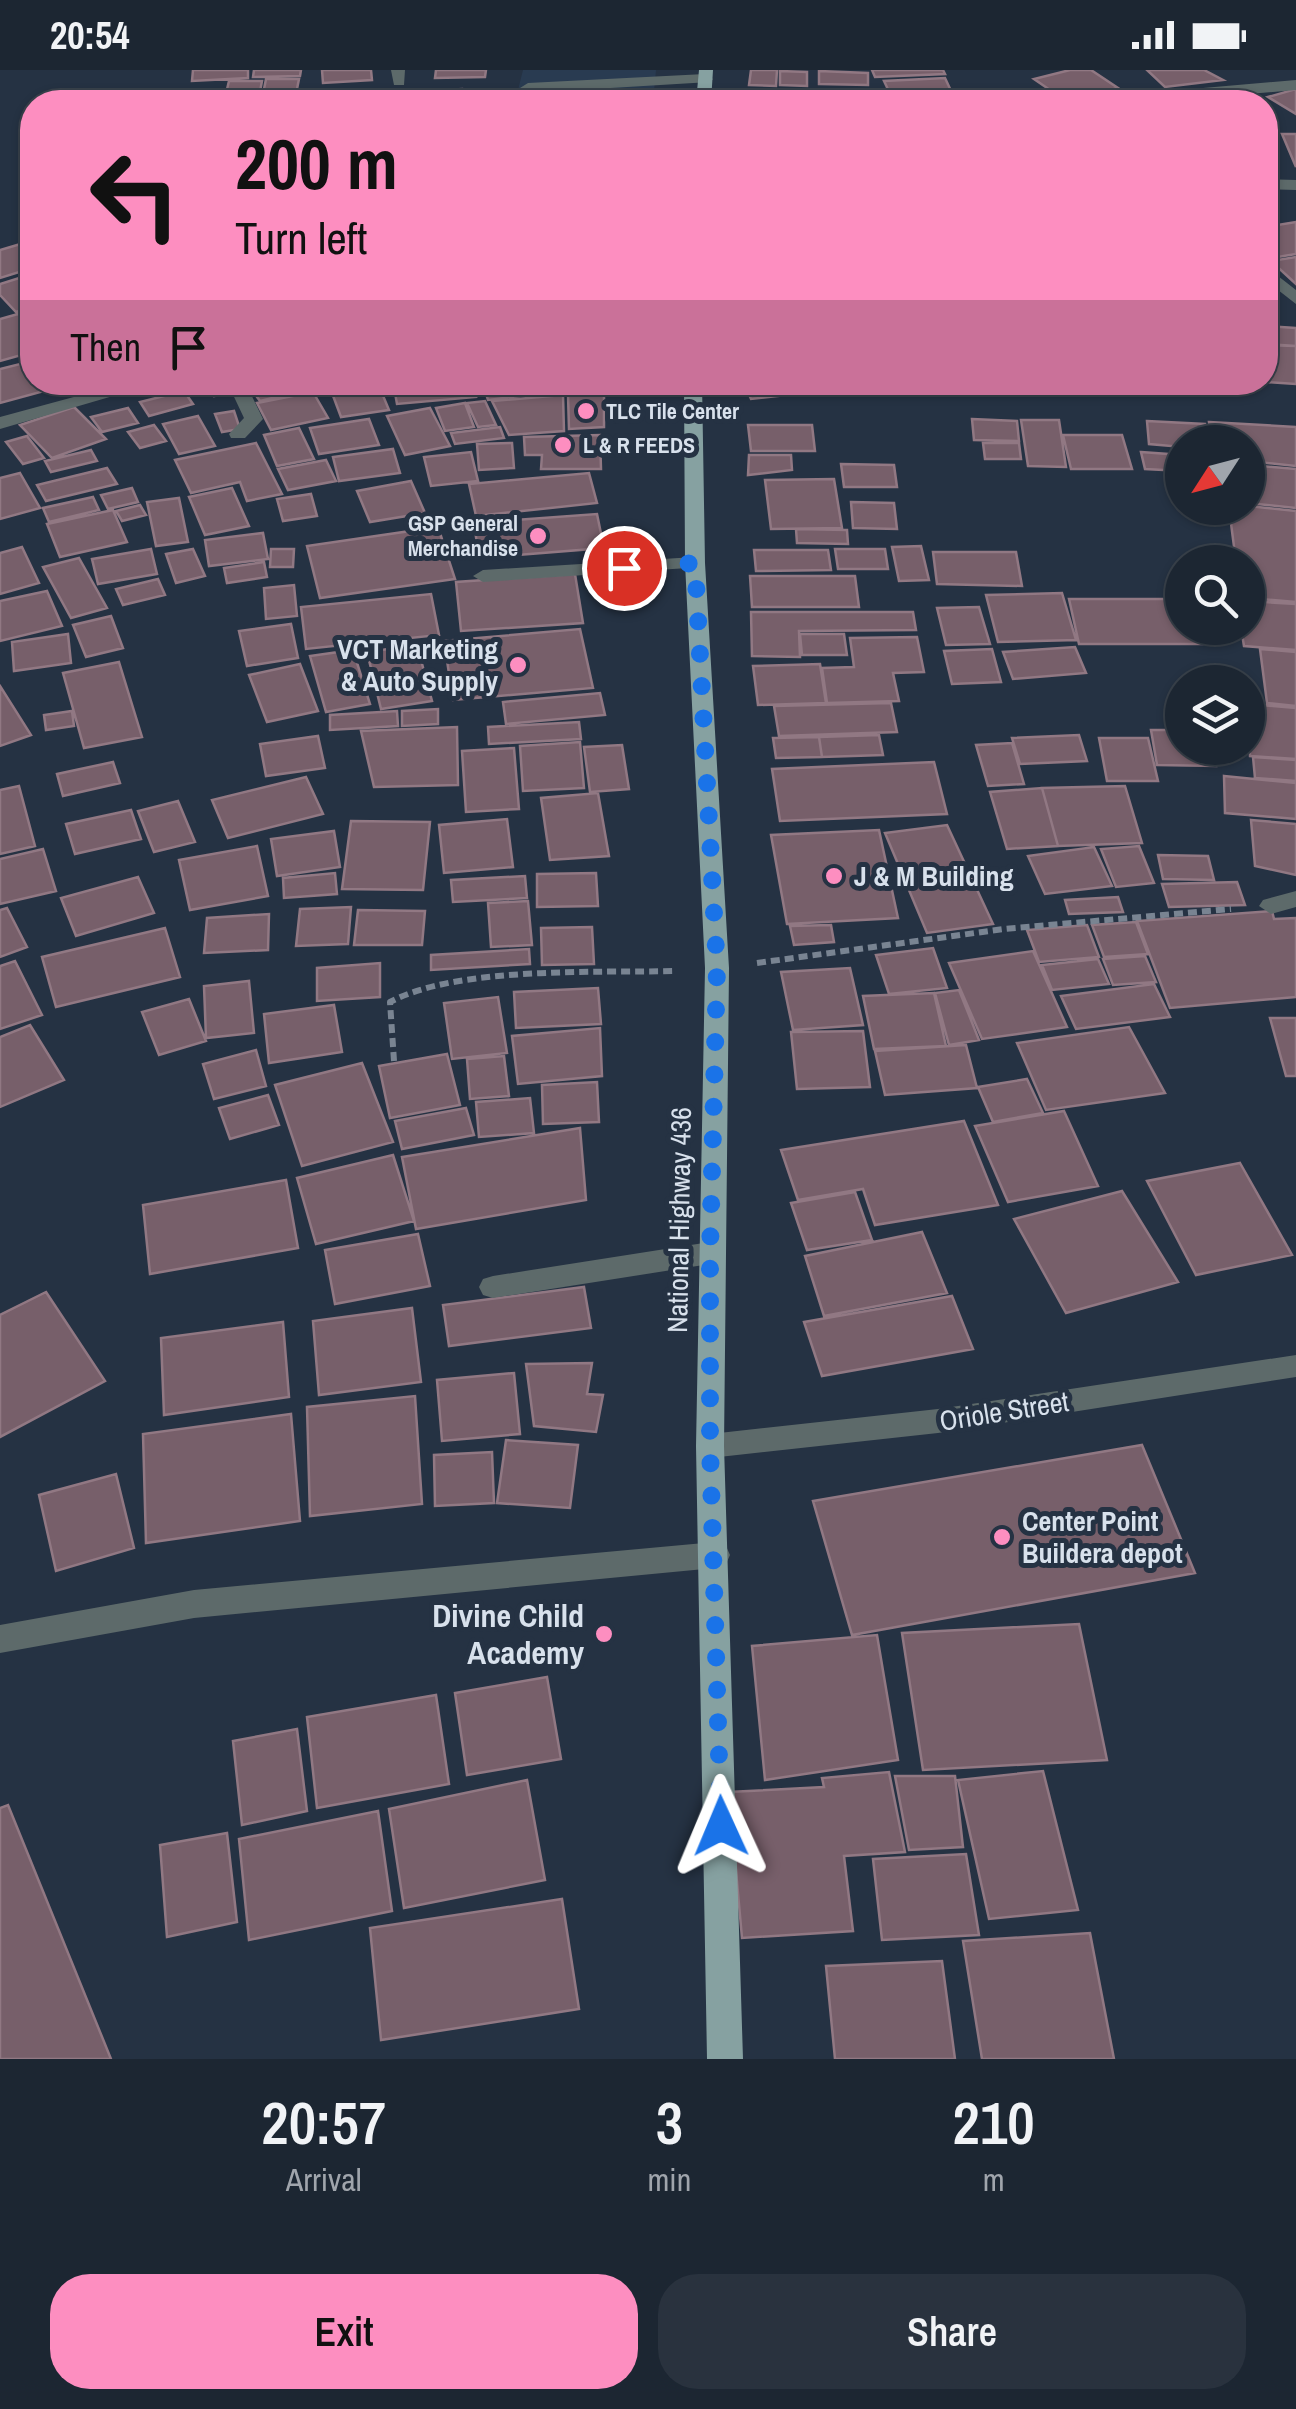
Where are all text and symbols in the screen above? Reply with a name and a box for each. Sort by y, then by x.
text: 20:54 [50,10,130,61]
text: 200 m [235,117,398,211]
icon: left [70,130,200,260]
text: Turn left [235,207,367,268]
icon: arrive [161,320,216,375]
text: Then [70,322,141,373]
place label: TLC Tile Center [606,396,739,426]
marker: TLC Tile Center [575,400,597,422]
north arrow [1165,425,1265,525]
map controls [1165,425,1265,765]
place label: L & R FEEDS [583,430,695,460]
marker: L & R FEEDS [552,434,574,456]
place label: GSP General Merchandise [408,508,518,563]
marker: GSP General Merchandise [527,525,549,547]
pin [582,526,667,611]
icon: arrive [597,541,652,596]
button: search [1165,545,1265,645]
place label: VCT Marketing & Auto Supply [337,630,498,700]
marker: VCT Marketing & Auto Supply [507,654,529,676]
button: layers [1165,665,1265,765]
place label: J & M Building [854,857,1013,895]
marker: J & M Building [823,865,845,887]
street label: National Highway 436 [658,1107,700,1333]
street label: Oriole Street [937,1382,1071,1440]
place label: Center Point Buildera depot [1022,1502,1183,1572]
marker: Center Point Buildera depot [991,1526,1013,1548]
place label: Divine Child Academy [432,1594,584,1674]
marker: Divine Child Academy [593,1623,615,1645]
position arrow [669,1774,773,1878]
text: 20:57 [261,2082,386,2163]
text: 3 [656,2082,683,2163]
text: 210 [953,2082,1035,2163]
text: Arrival [286,2158,362,2201]
text: min [648,2158,691,2201]
text: m [983,2158,1005,2201]
button: Exit [50,2274,638,2389]
button: Share [658,2274,1246,2389]

